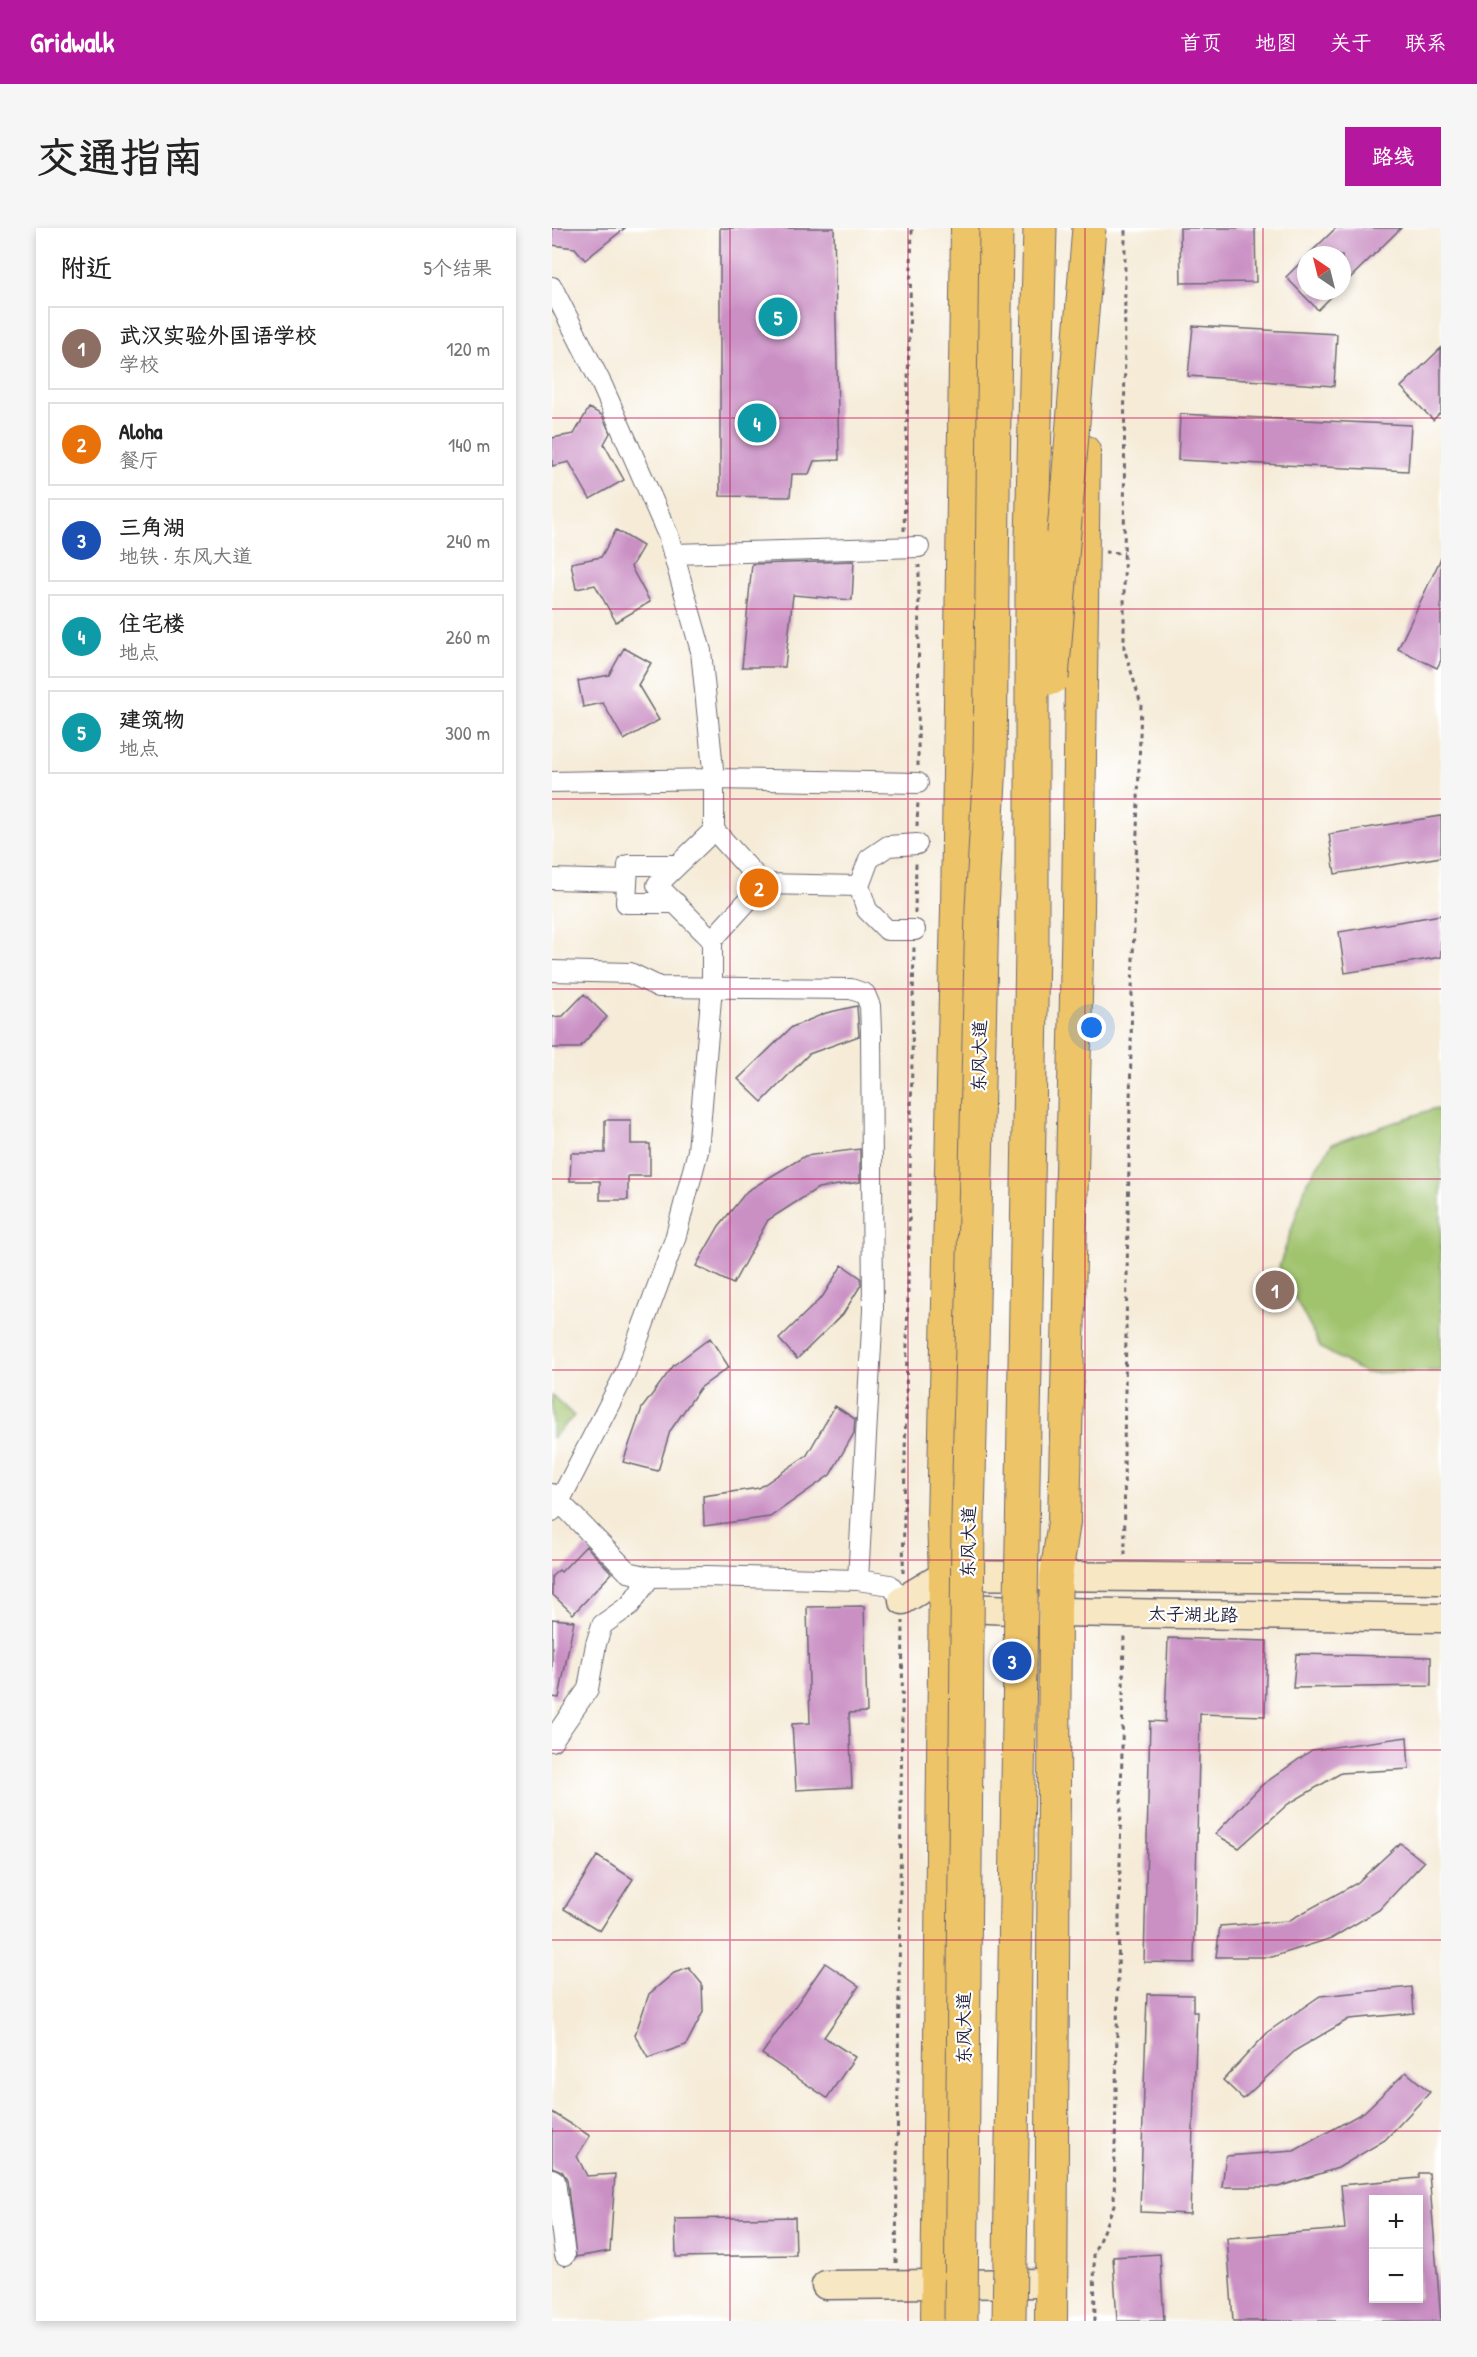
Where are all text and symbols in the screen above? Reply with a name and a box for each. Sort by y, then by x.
text: Gridwalk [30,23,114,61]
text: 首页 [1180,28,1222,57]
text: 地图 [1255,28,1297,57]
text: 关于 [1330,28,1372,57]
text: 联系 [1405,28,1447,57]
button: 路线 [1345,127,1441,186]
text: 交通指南 [36,128,204,185]
north arrow [1297,246,1351,300]
text: 附近 [60,250,112,285]
text: 5个结果 [424,254,492,281]
pin: 5 [758,294,798,340]
text: 武汉实验外国语学校 [119,320,317,350]
text: 1 [78,335,85,362]
text: 120 m [446,335,490,362]
text: 学校 [119,350,159,377]
pin: 4 [738,400,776,446]
text: Aloha [119,416,162,446]
text: 2 [77,431,86,458]
text: 140 m [448,431,490,458]
text: 餐厅 [119,446,159,473]
text: 三角湖 [119,512,185,542]
text: 3 [77,527,86,554]
text: 240 m [446,527,490,554]
text: 地铁 · 东风大道 [119,542,252,569]
text: 住宅楼 [119,608,185,638]
text: 4 [78,623,85,650]
text: 260 m [446,623,490,650]
text: 地点 [119,638,159,665]
text: 建筑物 [119,704,185,734]
text: 5 [77,719,86,746]
text: 300 m [445,719,490,746]
text: 地点 [119,734,159,761]
pin: 2 [740,866,778,910]
your location [1077,1013,1106,1042]
street label: 东风大道 [966,1020,992,1092]
pin: 1 [1256,1268,1294,1312]
street label: 东风大道 [955,1506,981,1578]
street label: 太子湖北路 [1148,1601,1238,1627]
pin: 3 [992,1638,1032,1684]
street label: 东风大道 [951,1992,976,2064]
map controls [1369,2195,1423,2303]
button: + [1369,2195,1423,2249]
button: − [1369,2249,1423,2303]

